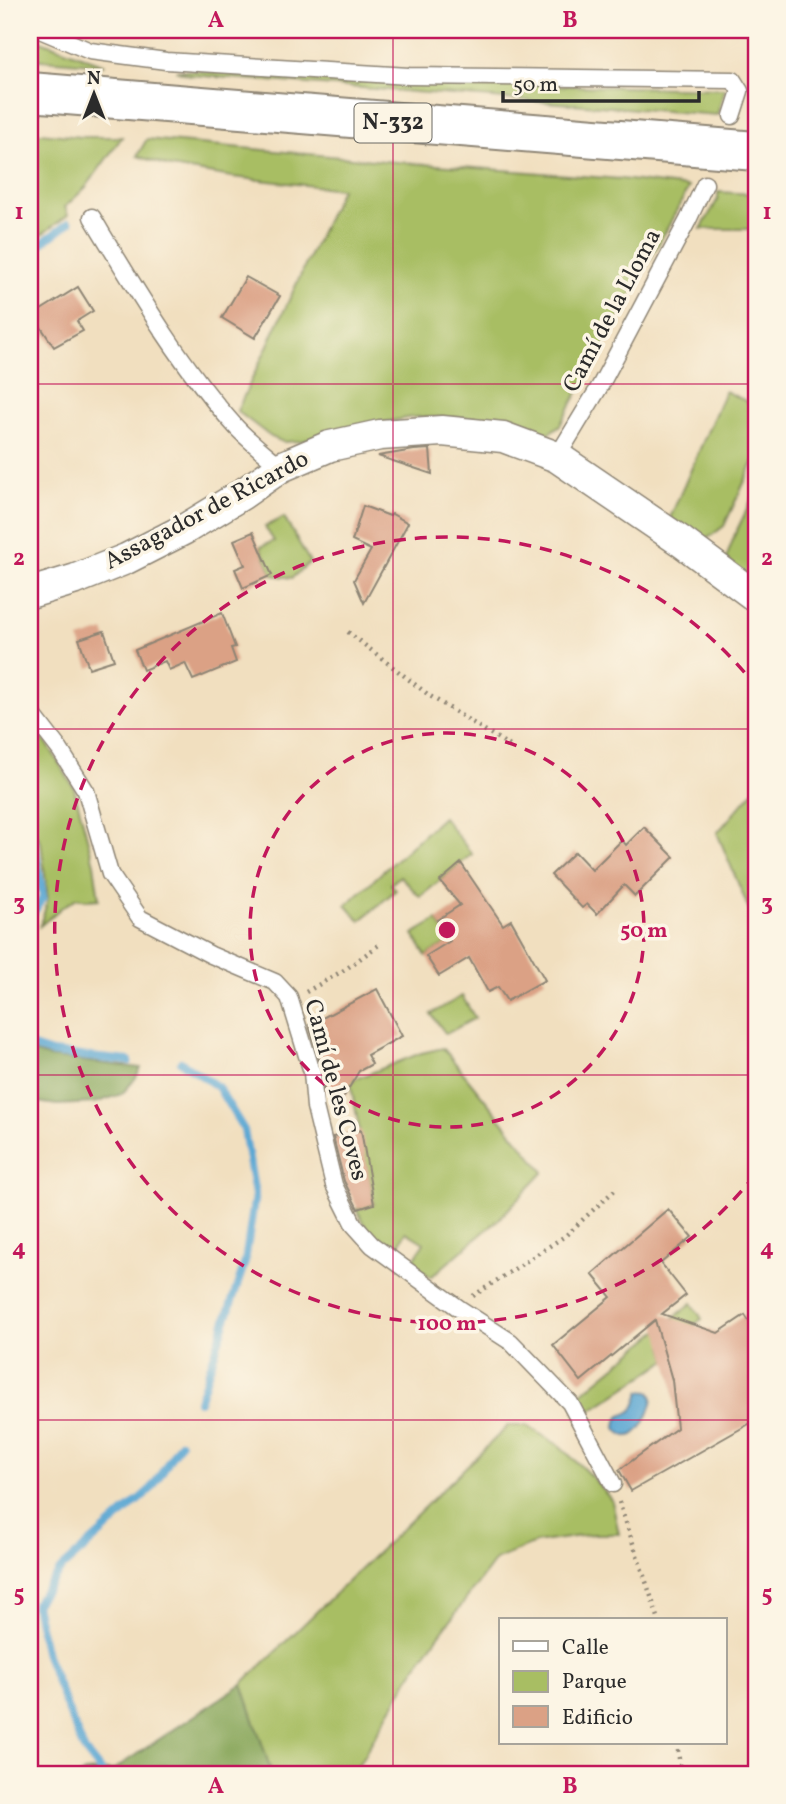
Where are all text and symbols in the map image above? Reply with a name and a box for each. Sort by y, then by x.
text: A [208,5,224,37]
text: B [562,5,578,37]
north arrow [60,60,130,130]
scale bar [503,60,698,104]
text: N [87,66,101,92]
text: 50 m [513,71,558,100]
road number: N-332 [354,104,432,142]
text: 1 [14,197,24,229]
text: 1 [762,197,772,229]
street label: Camí de la Lloma [555,223,671,399]
street label: Assagador de Ricardo [99,443,315,579]
text: 2 [13,543,25,575]
text: 2 [761,543,773,575]
text: 3 [13,888,25,920]
text: 3 [761,888,773,920]
text: 50 m [620,917,668,946]
centre of rings [435,918,459,942]
street label: Camí de les Coves [294,996,376,1184]
text: 4 [12,1233,26,1265]
text: 4 [760,1233,774,1265]
text: 100 m [417,1310,477,1339]
text: 5 [13,1579,25,1611]
text: 5 [761,1579,773,1611]
legend [499,1618,726,1744]
text: Calle [562,1634,609,1663]
text: Parque [562,1668,627,1697]
text: Edificio [562,1704,633,1733]
text: A [208,1771,224,1803]
text: B [562,1771,578,1803]

